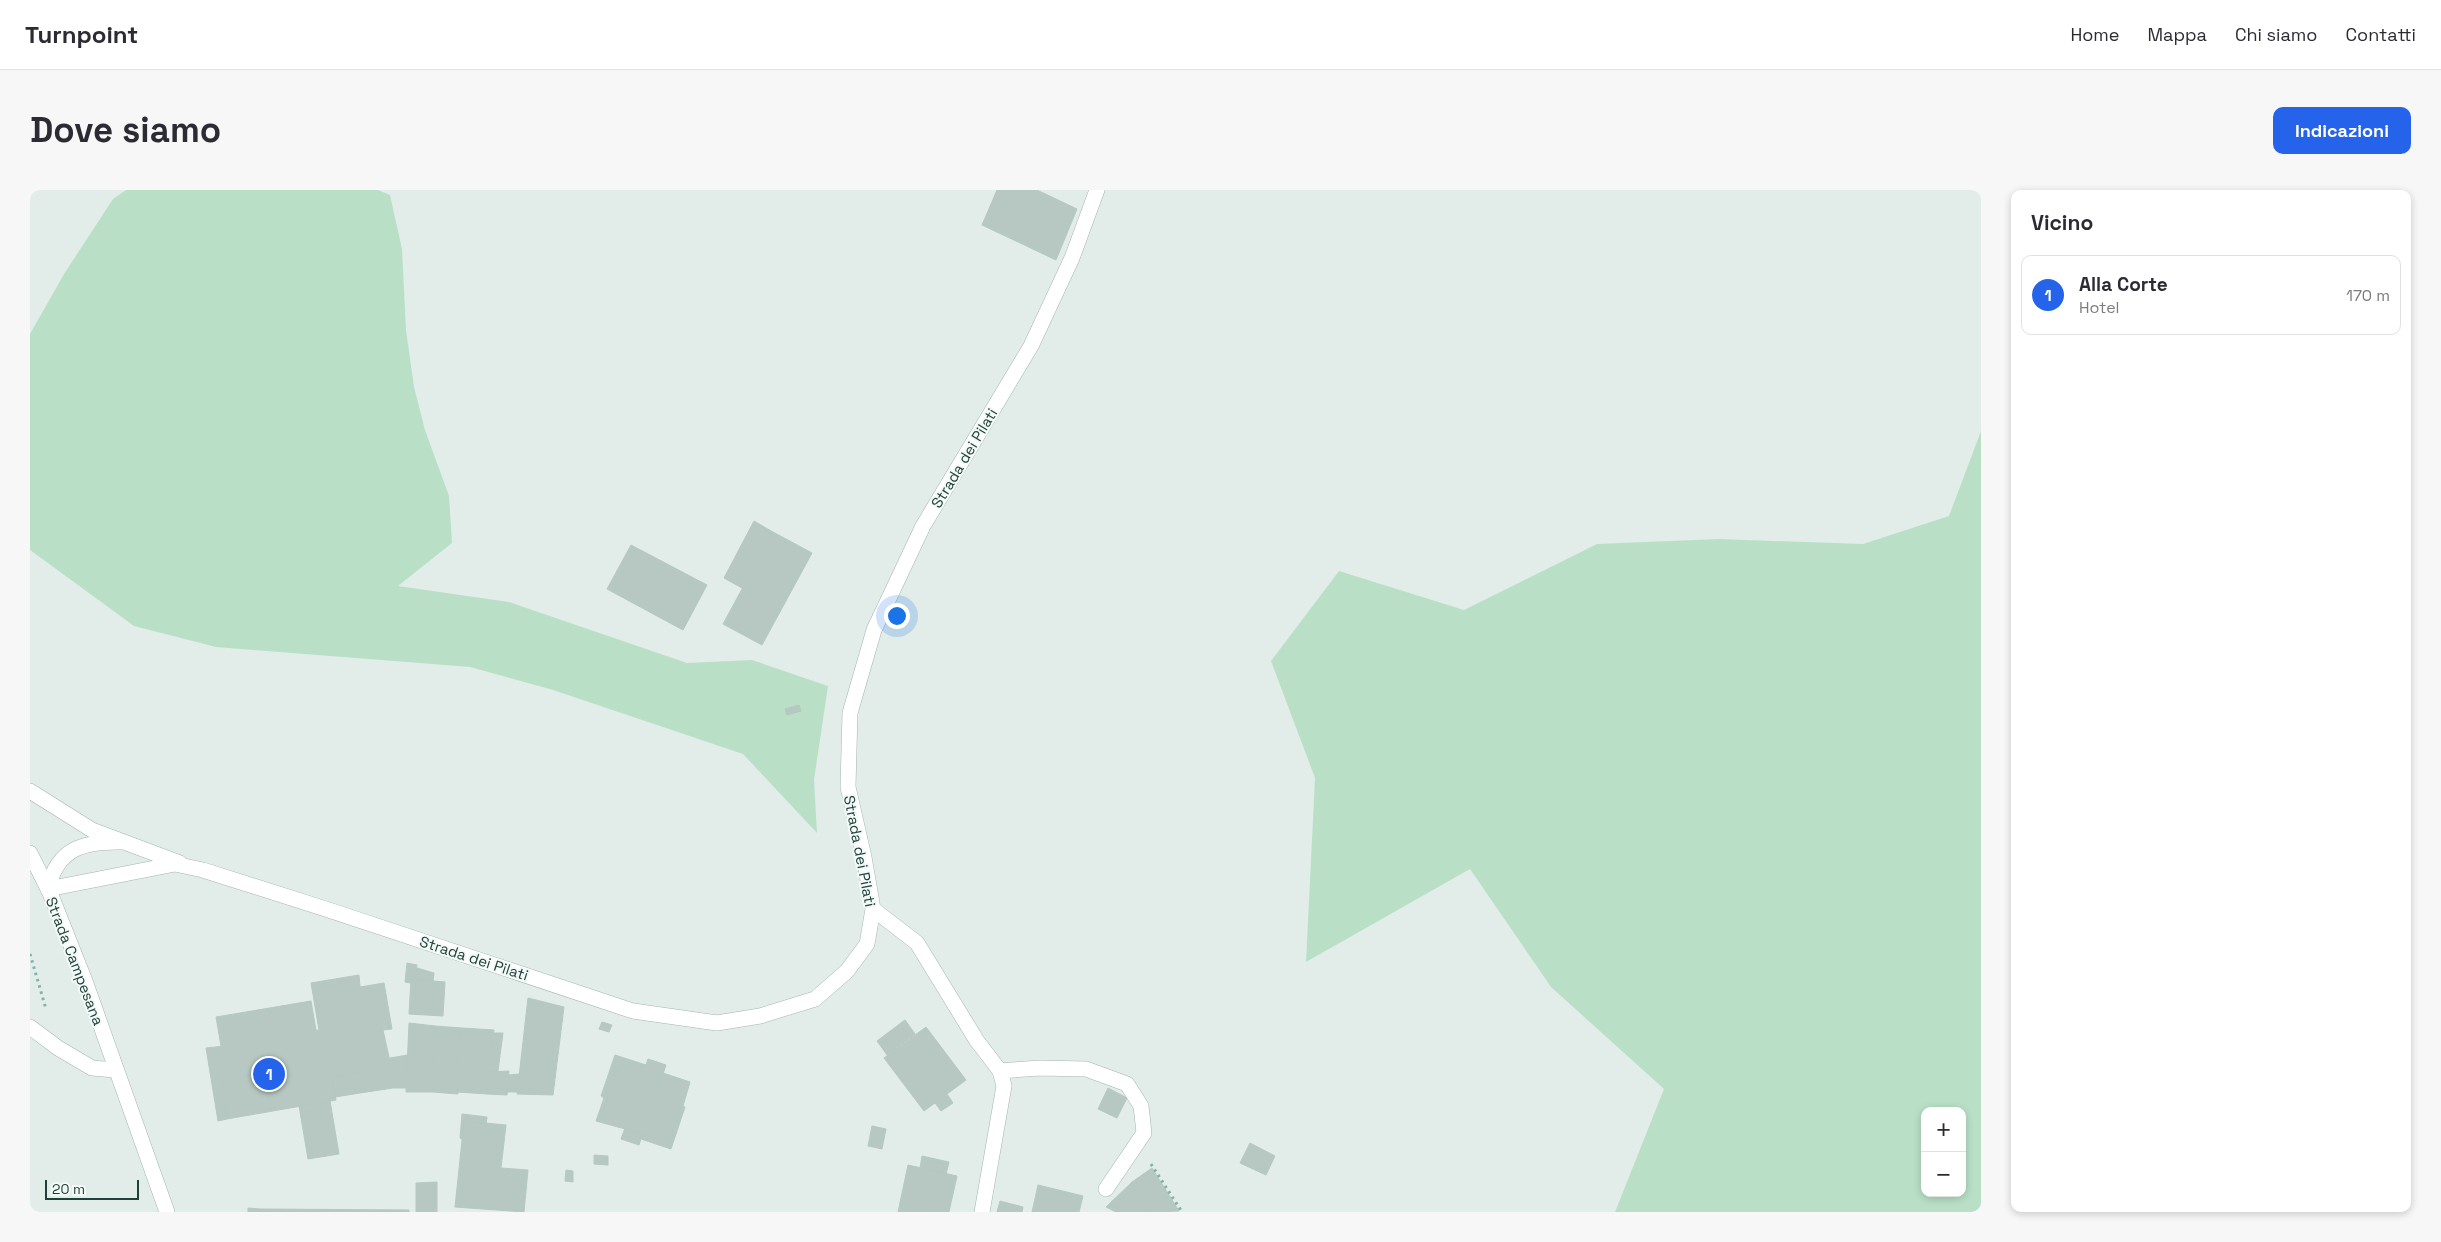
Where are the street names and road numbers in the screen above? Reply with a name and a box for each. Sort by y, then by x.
street label: Strada dei Pilati [927,405,1001,511]
street label: Strada dei Pilati [840,794,880,908]
street label: Strada Campesana [42,894,108,1028]
street label: Strada dei Pilati [417,931,531,985]

